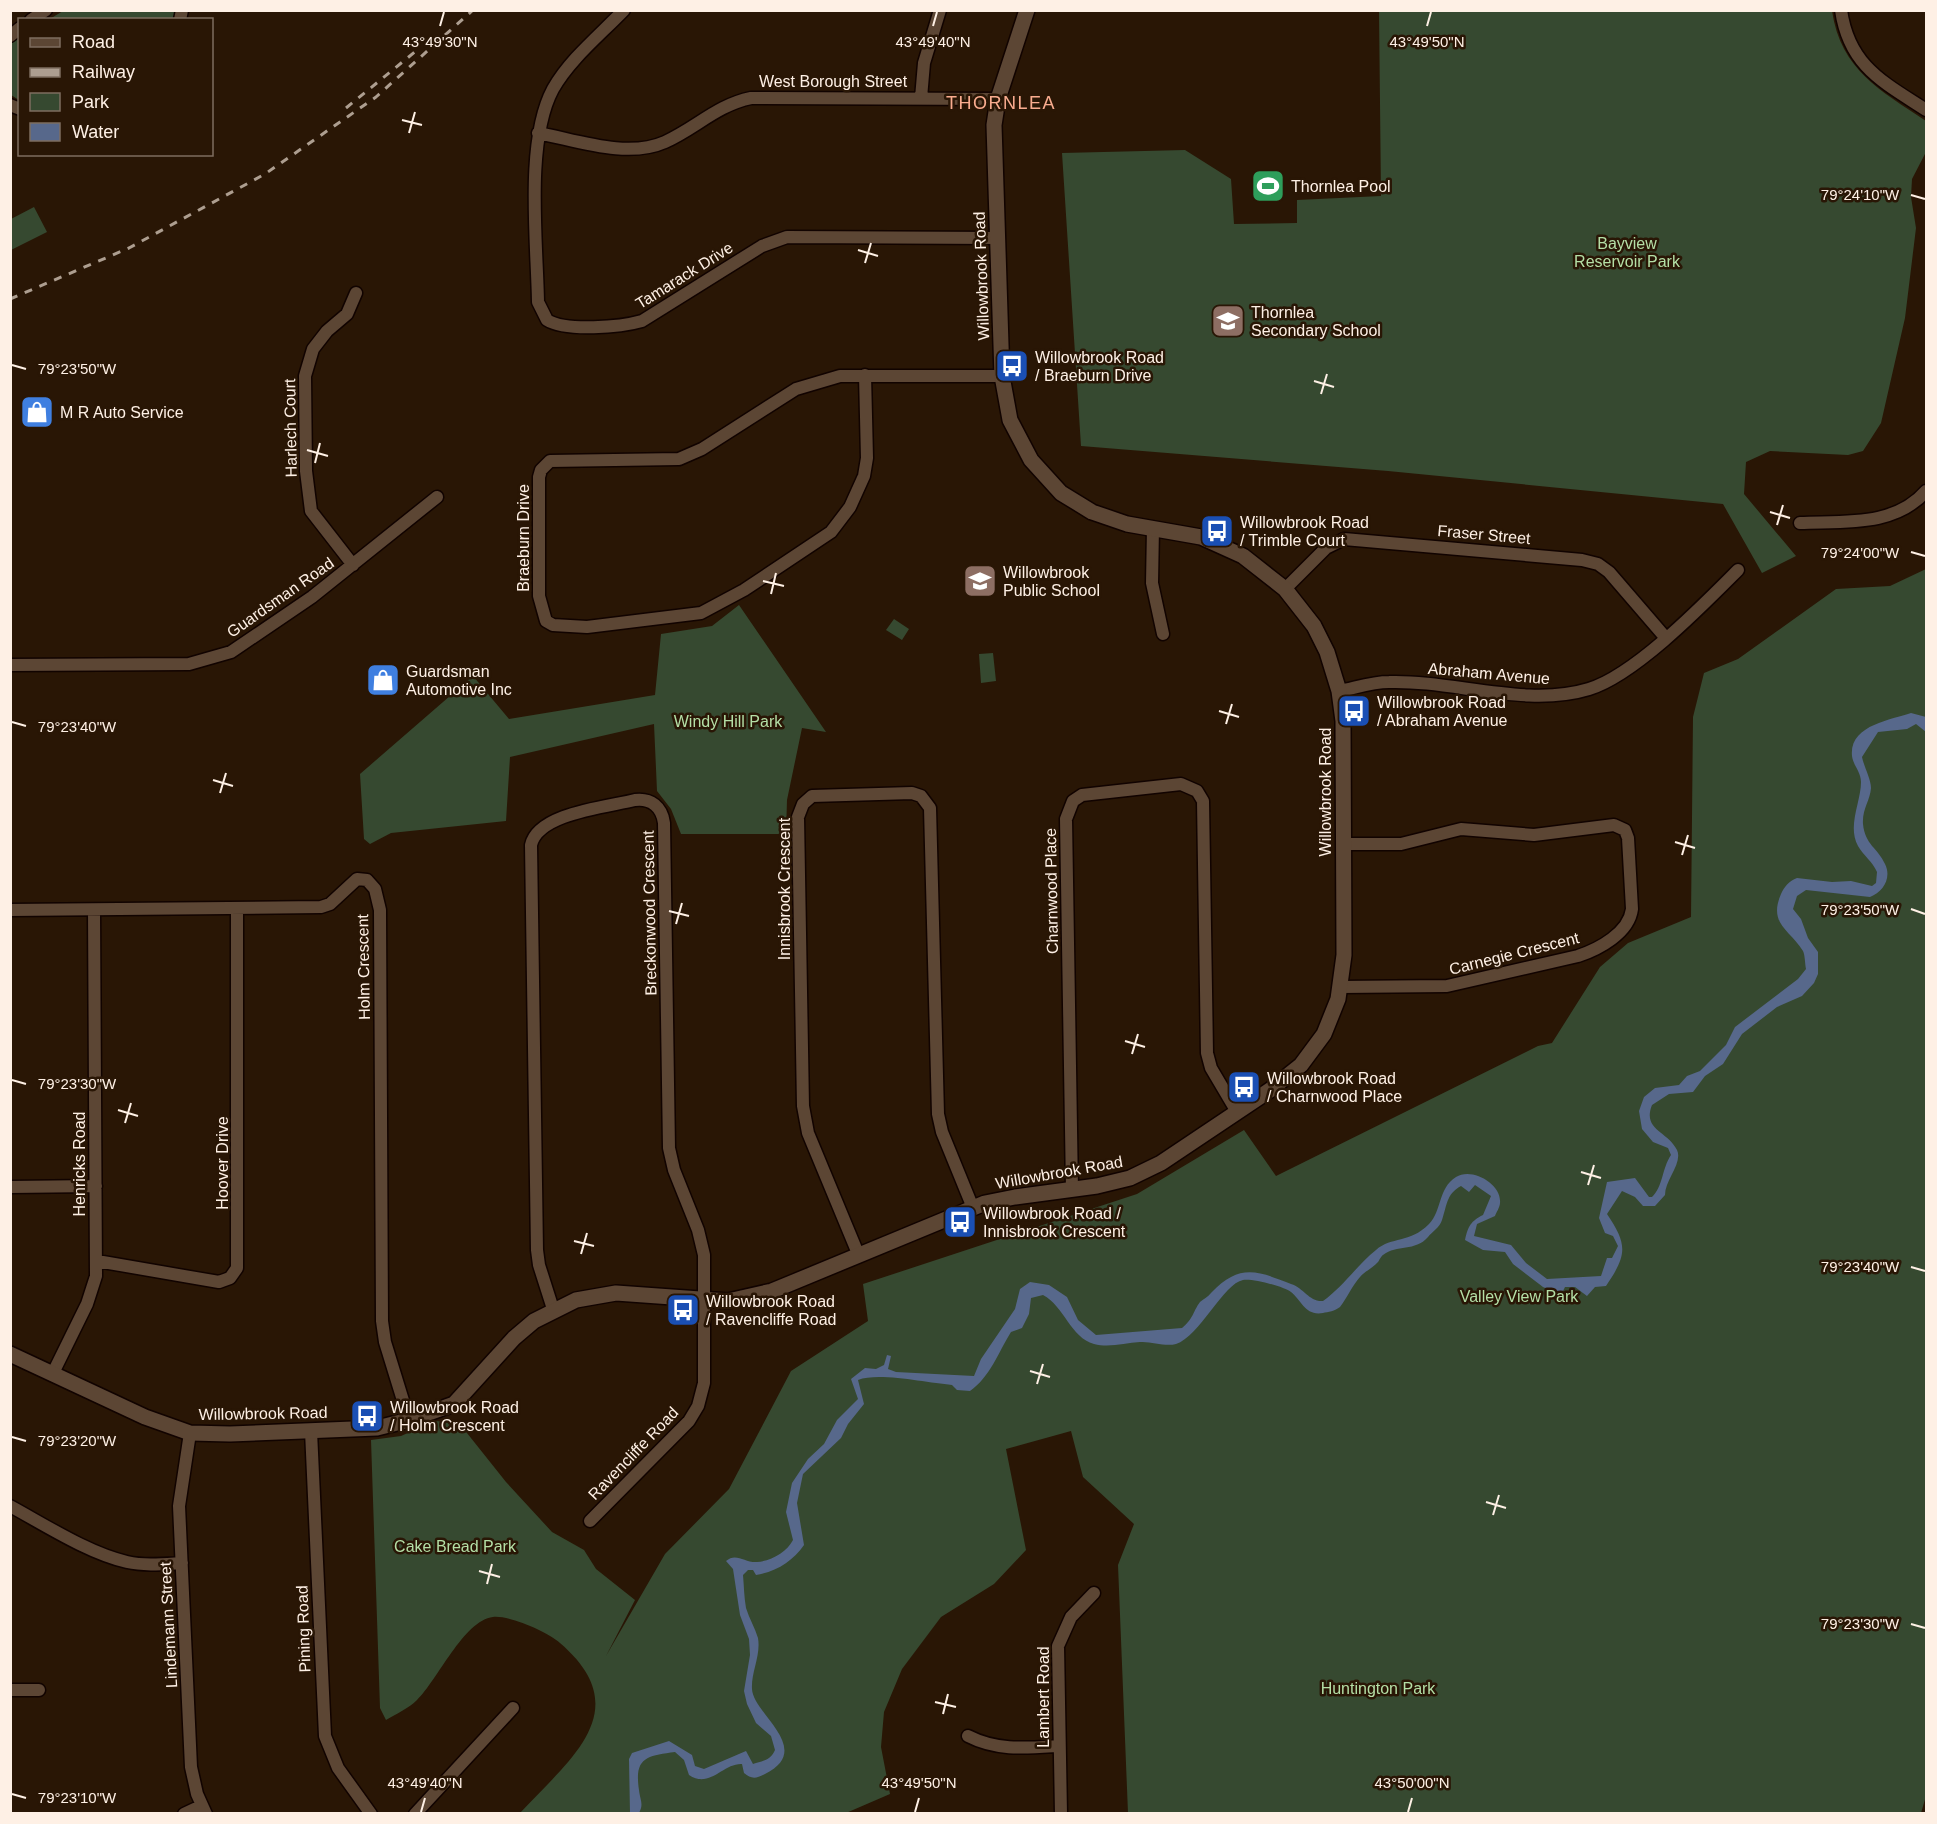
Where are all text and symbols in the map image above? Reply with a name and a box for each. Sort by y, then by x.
legend [18,18,213,156]
text: Road [72,32,115,52]
text: 43°49'30"N [402,33,478,50]
text: 43°49'40"N [895,33,971,50]
text: 43°49'50"N [1389,33,1465,50]
text: Railway [72,62,135,82]
street label: West Borough Street [759,73,908,90]
text: Park [72,92,110,112]
district label: THORNLEA [946,93,1056,113]
text: Water [72,122,119,142]
sports icon: Thornlea Pool [1250,168,1286,204]
place label: Thornlea Pool [1291,178,1391,195]
text: 79°24'10"W [1821,186,1900,203]
street label: Willowbrook Road [971,211,992,341]
park label: Bayview Reservoir Park [1574,235,1681,270]
street label: Tamarack Drive [633,239,736,312]
school or university icon: Thornlea Secondary School [1210,303,1246,339]
place label: Thornlea Secondary School [1251,304,1381,339]
bus stop icon: Willowbrook Road / Braeburn Drive [994,348,1030,384]
place label: Willowbrook Road / Braeburn Drive [1035,349,1164,384]
text: 79°23'50"W [38,360,117,377]
street label: Harlech Court [281,378,300,477]
shop icon: M R Auto Service [19,394,55,430]
place label: M R Auto Service [60,404,184,421]
street label: Braeburn Drive [515,484,532,592]
bus stop icon: Willowbrook Road / Trimble Court [1199,513,1235,549]
place label: Willowbrook Road / Trimble Court [1240,514,1369,549]
street label: Fraser Street [1437,522,1532,547]
text: 79°24'00"W [1821,544,1900,561]
street label: Guardsman Road [224,554,337,641]
school or university icon: Willowbrook Public School [962,563,998,599]
place label: Willowbrook Public School [1003,564,1100,599]
street label: Abraham Avenue [1427,660,1551,687]
shop icon: Guardsman Automotive Inc [365,662,401,698]
place label: Guardsman Automotive Inc [406,663,512,698]
bus stop icon: Willowbrook Road / Abraham Avenue [1336,693,1372,729]
place label: Willowbrook Road / Abraham Avenue [1377,694,1508,729]
park label: Windy Hill Park [674,713,783,730]
text: 79°23'40"W [38,718,117,735]
street label: Willowbrook Road [1317,728,1334,856]
street label: Innisbrook Crescent [776,817,793,960]
street label: Charnwood Place [1042,828,1061,954]
street label: Breckonwood Crescent [640,830,659,996]
text: 79°23'50"W [1821,901,1900,918]
street label: Holm Crescent [354,913,373,1020]
street label: Carnegie Crescent [1447,929,1581,978]
bus stop icon: Willowbrook Road / Charnwood Place [1226,1069,1262,1105]
place label: Willowbrook Road / Charnwood Place [1267,1070,1402,1105]
text: 79°23'30"W [38,1075,117,1092]
street label: Henricks Road [71,1112,88,1216]
street label: Hoover Drive [214,1116,231,1210]
street label: Willowbrook Road [994,1153,1124,1192]
bus stop icon: Willowbrook Road / Innisbrook Crescent [942,1204,978,1240]
place label: Willowbrook Road / Innisbrook Crescent [983,1205,1126,1240]
text: 79°23'40"W [1821,1258,1900,1275]
park label: Valley View Park [1460,1288,1579,1305]
bus stop icon: Willowbrook Road / Ravencliffe Road [665,1292,701,1328]
place label: Willowbrook Road / Ravencliffe Road [706,1293,836,1328]
bus stop icon: Willowbrook Road / Holm Crescent [349,1398,385,1434]
place label: Willowbrook Road / Holm Crescent [390,1399,519,1434]
street label: Willowbrook Road [198,1404,328,1423]
street label: Ravencliffe Road [585,1404,682,1503]
text: 79°23'20"W [38,1432,117,1449]
park label: Cake Bread Park [394,1538,517,1555]
street label: Lindemann Street [157,1561,180,1688]
street label: Pining Road [293,1585,314,1673]
text: 79°23'30"W [1821,1615,1900,1632]
street label: Lambert Road [1035,1646,1052,1748]
park label: Huntington Park [1321,1680,1436,1697]
text: 43°49'40"N [387,1774,463,1791]
text: 43°49'50"N [881,1774,957,1791]
text: 43°50'00"N [1374,1774,1450,1791]
text: 79°23'10"W [38,1789,117,1806]

